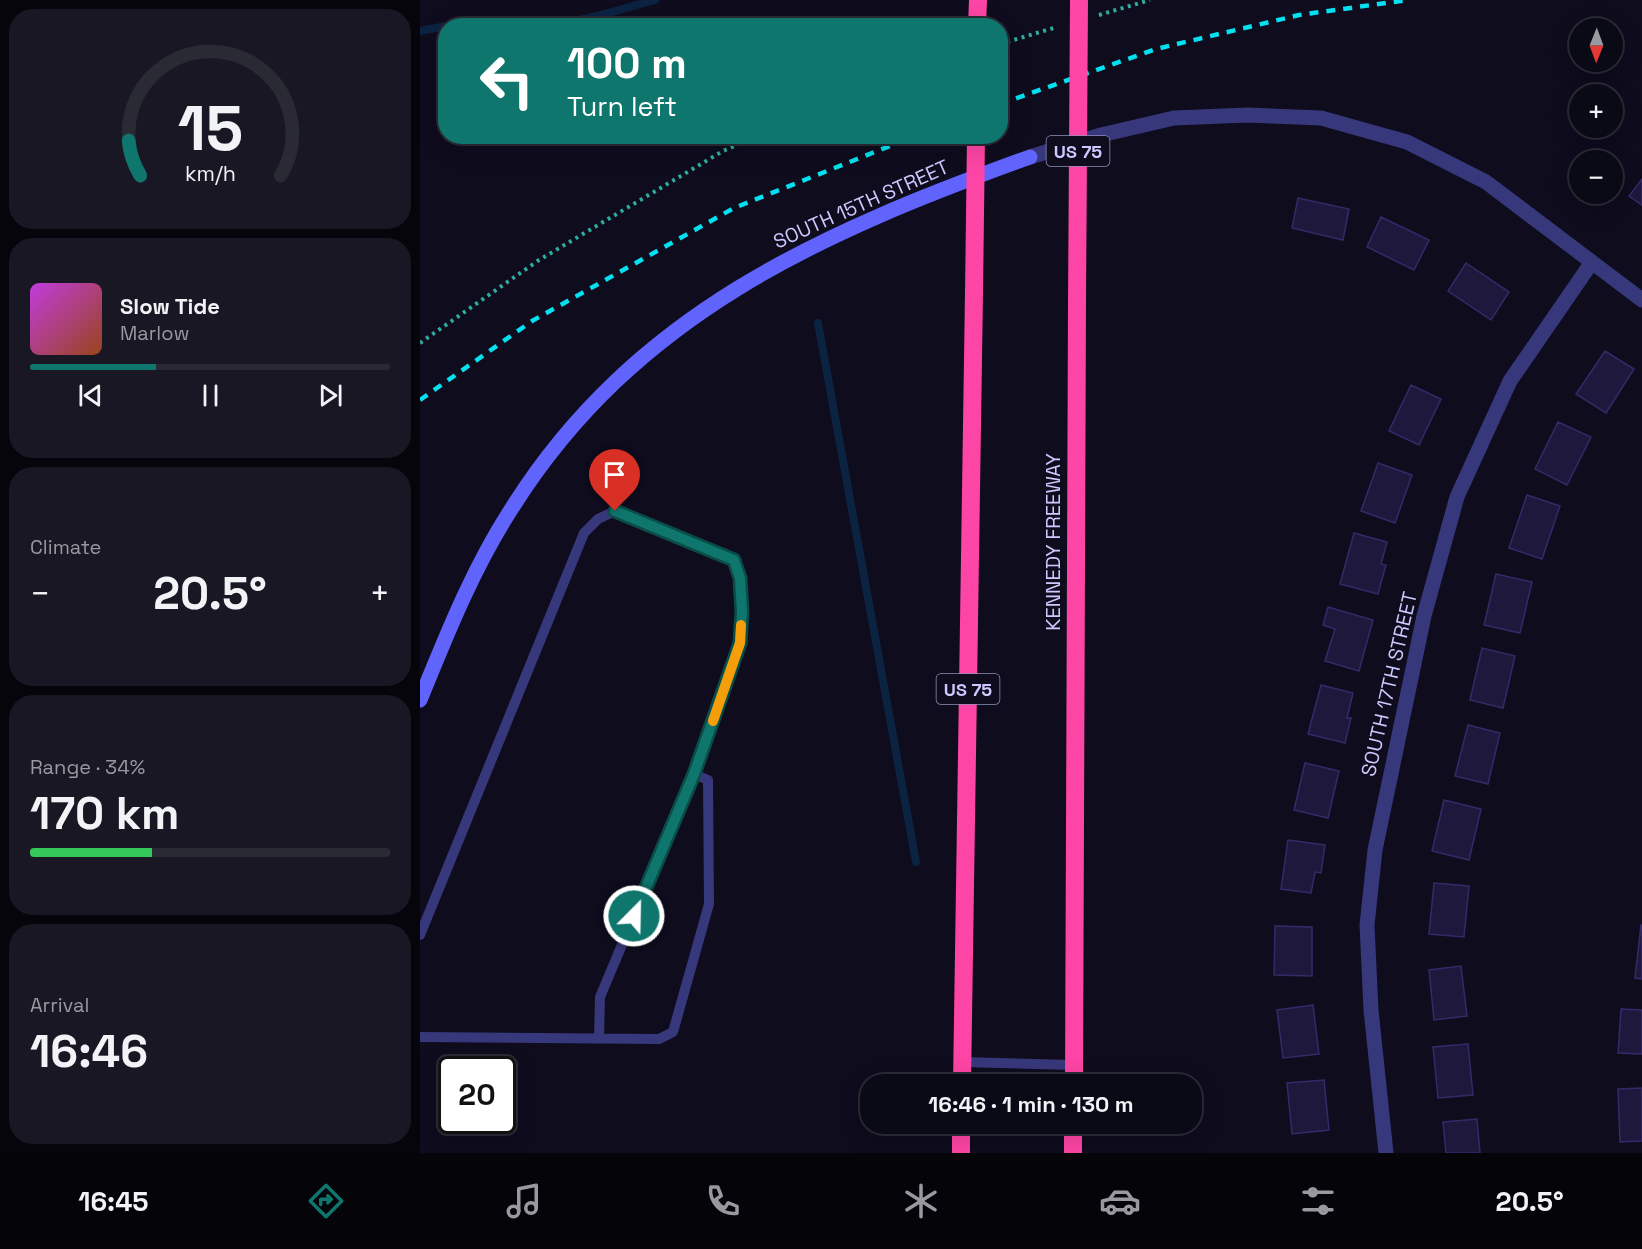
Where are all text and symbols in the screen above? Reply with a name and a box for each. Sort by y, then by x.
north arrow [1569,18,1623,72]
map controls [1569,18,1623,204]
text: 100 m [567,37,687,90]
icon: left [468,42,546,120]
button: + [1569,84,1623,138]
text: 15 [177,89,243,168]
text: Turn left [567,89,677,124]
road number: US 75 [1046,136,1110,166]
button: − [1569,150,1623,204]
street label: SOUTH 15TH STREET [769,153,953,254]
text: km/h [184,160,236,187]
text: Slow Tide [120,292,220,320]
text: Marlow [120,320,189,346]
icon: previous [74,379,107,412]
icon: pause [194,379,227,412]
icon: next [314,379,347,412]
pin [589,449,640,511]
street label: KENNEDY FREEWAY [1040,453,1066,631]
icon: arrive [598,458,631,491]
text: Climate [30,534,101,560]
text: 20.5° [153,565,267,622]
text: − [30,573,50,615]
text: + [370,573,390,615]
street label: SOUTH 17TH STREET [1355,589,1423,779]
road number: US 75 [936,674,1000,704]
text: Range · 34% [30,754,145,780]
text: 170 km [30,785,180,842]
position arrow [602,884,666,948]
text: Arrival [30,992,89,1018]
text: 16:46 [30,1023,148,1080]
speed limit sign: 20 [438,1056,516,1134]
text: 16:46 · 1 min · 130 m [928,1090,1134,1118]
icon: directions [305,1180,347,1222]
icon: music [503,1180,545,1222]
icon: phone [702,1180,744,1222]
icon: climate [900,1180,942,1222]
icon: car [1099,1180,1141,1222]
icon: filters [1297,1180,1339,1222]
text: 16:45 [78,1184,149,1219]
text: 20.5° [1496,1184,1564,1219]

